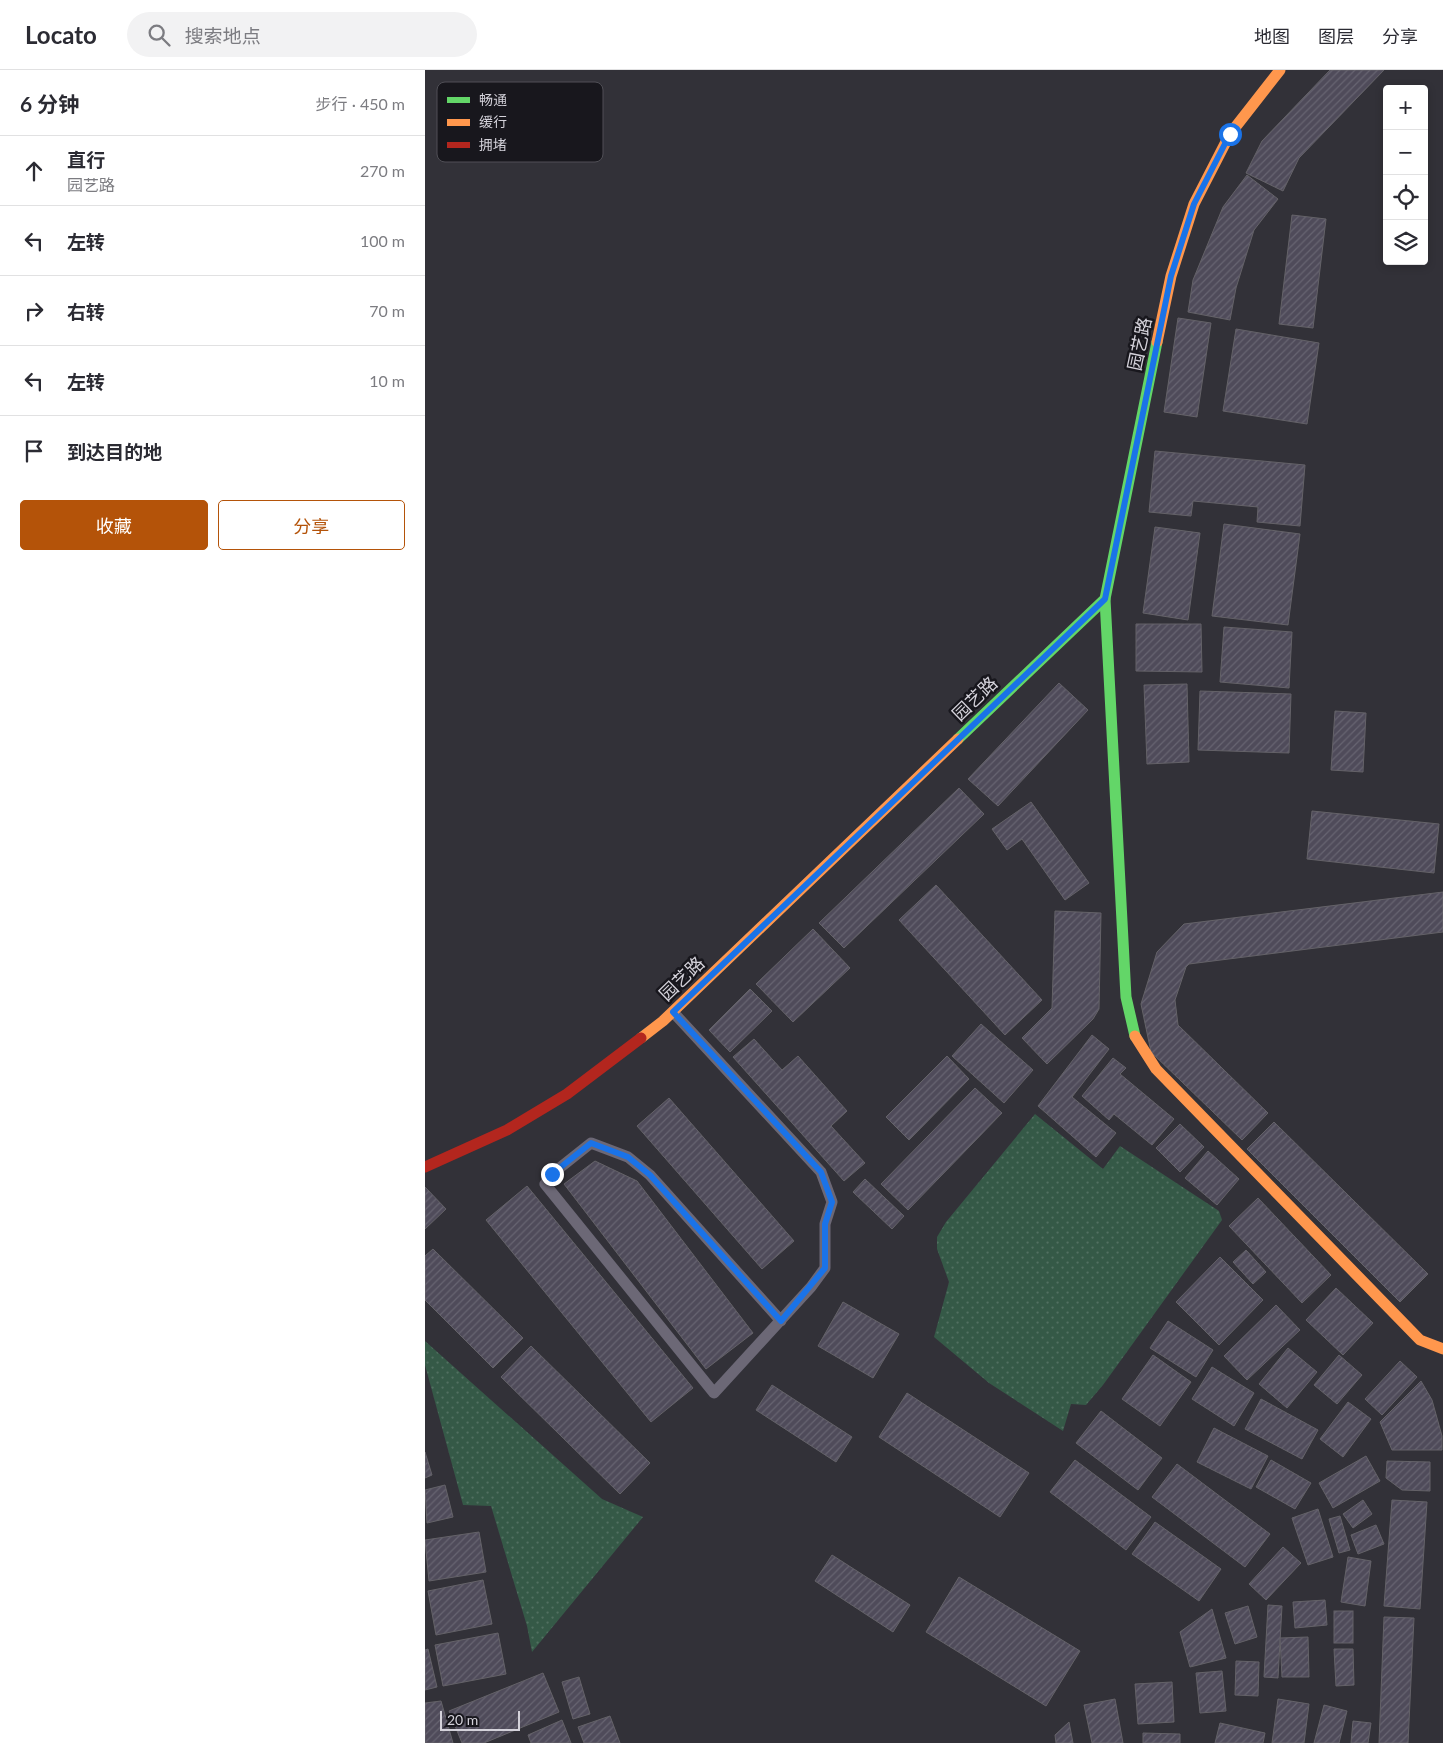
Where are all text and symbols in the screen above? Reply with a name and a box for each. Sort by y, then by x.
search box [127,12,477,57]
text: Locato [25,20,97,49]
icon: search [145,21,173,49]
text: 搜索地点 [185,24,261,47]
text: 地图 [1254,25,1290,47]
text: 图层 [1318,25,1354,47]
text: 分享 [1382,25,1418,47]
legend [437,82,603,162]
map controls [1383,85,1428,265]
button: + [1383,85,1428,130]
text: 6 分钟 [20,91,79,116]
text: 畅通 [479,91,507,108]
text: 步行 · 450 m [316,94,405,113]
text: 缓行 [479,113,507,130]
route start [1219,123,1242,146]
button: − [1383,130,1428,175]
text: 拥堵 [479,136,507,153]
text: 直行 [67,148,105,171]
icon: ahead [20,157,48,185]
text: 270 m [360,161,405,180]
text: 园艺路 [67,175,115,194]
button: locate [1383,175,1428,220]
button: layers [1383,220,1428,265]
icon: left [20,227,48,255]
text: 左转 [67,230,105,253]
text: 100 m [360,231,405,250]
icon: right [20,297,48,325]
text: 右转 [67,300,105,323]
text: 70 m [369,301,405,320]
street label: 园艺路 [1123,315,1155,372]
icon: left [20,367,48,395]
text: 左转 [67,370,105,393]
text: 10 m [369,371,405,390]
icon: arrive [20,437,48,465]
text: 到达目的地 [67,440,162,463]
button: 收藏 [20,500,208,550]
button: 分享 [218,500,405,550]
street label: 园艺路 [947,672,1001,725]
street label: 园艺路 [654,952,708,1005]
route end [541,1163,564,1186]
scale bar [440,1708,520,1731]
text: 20 m [447,1711,478,1728]

